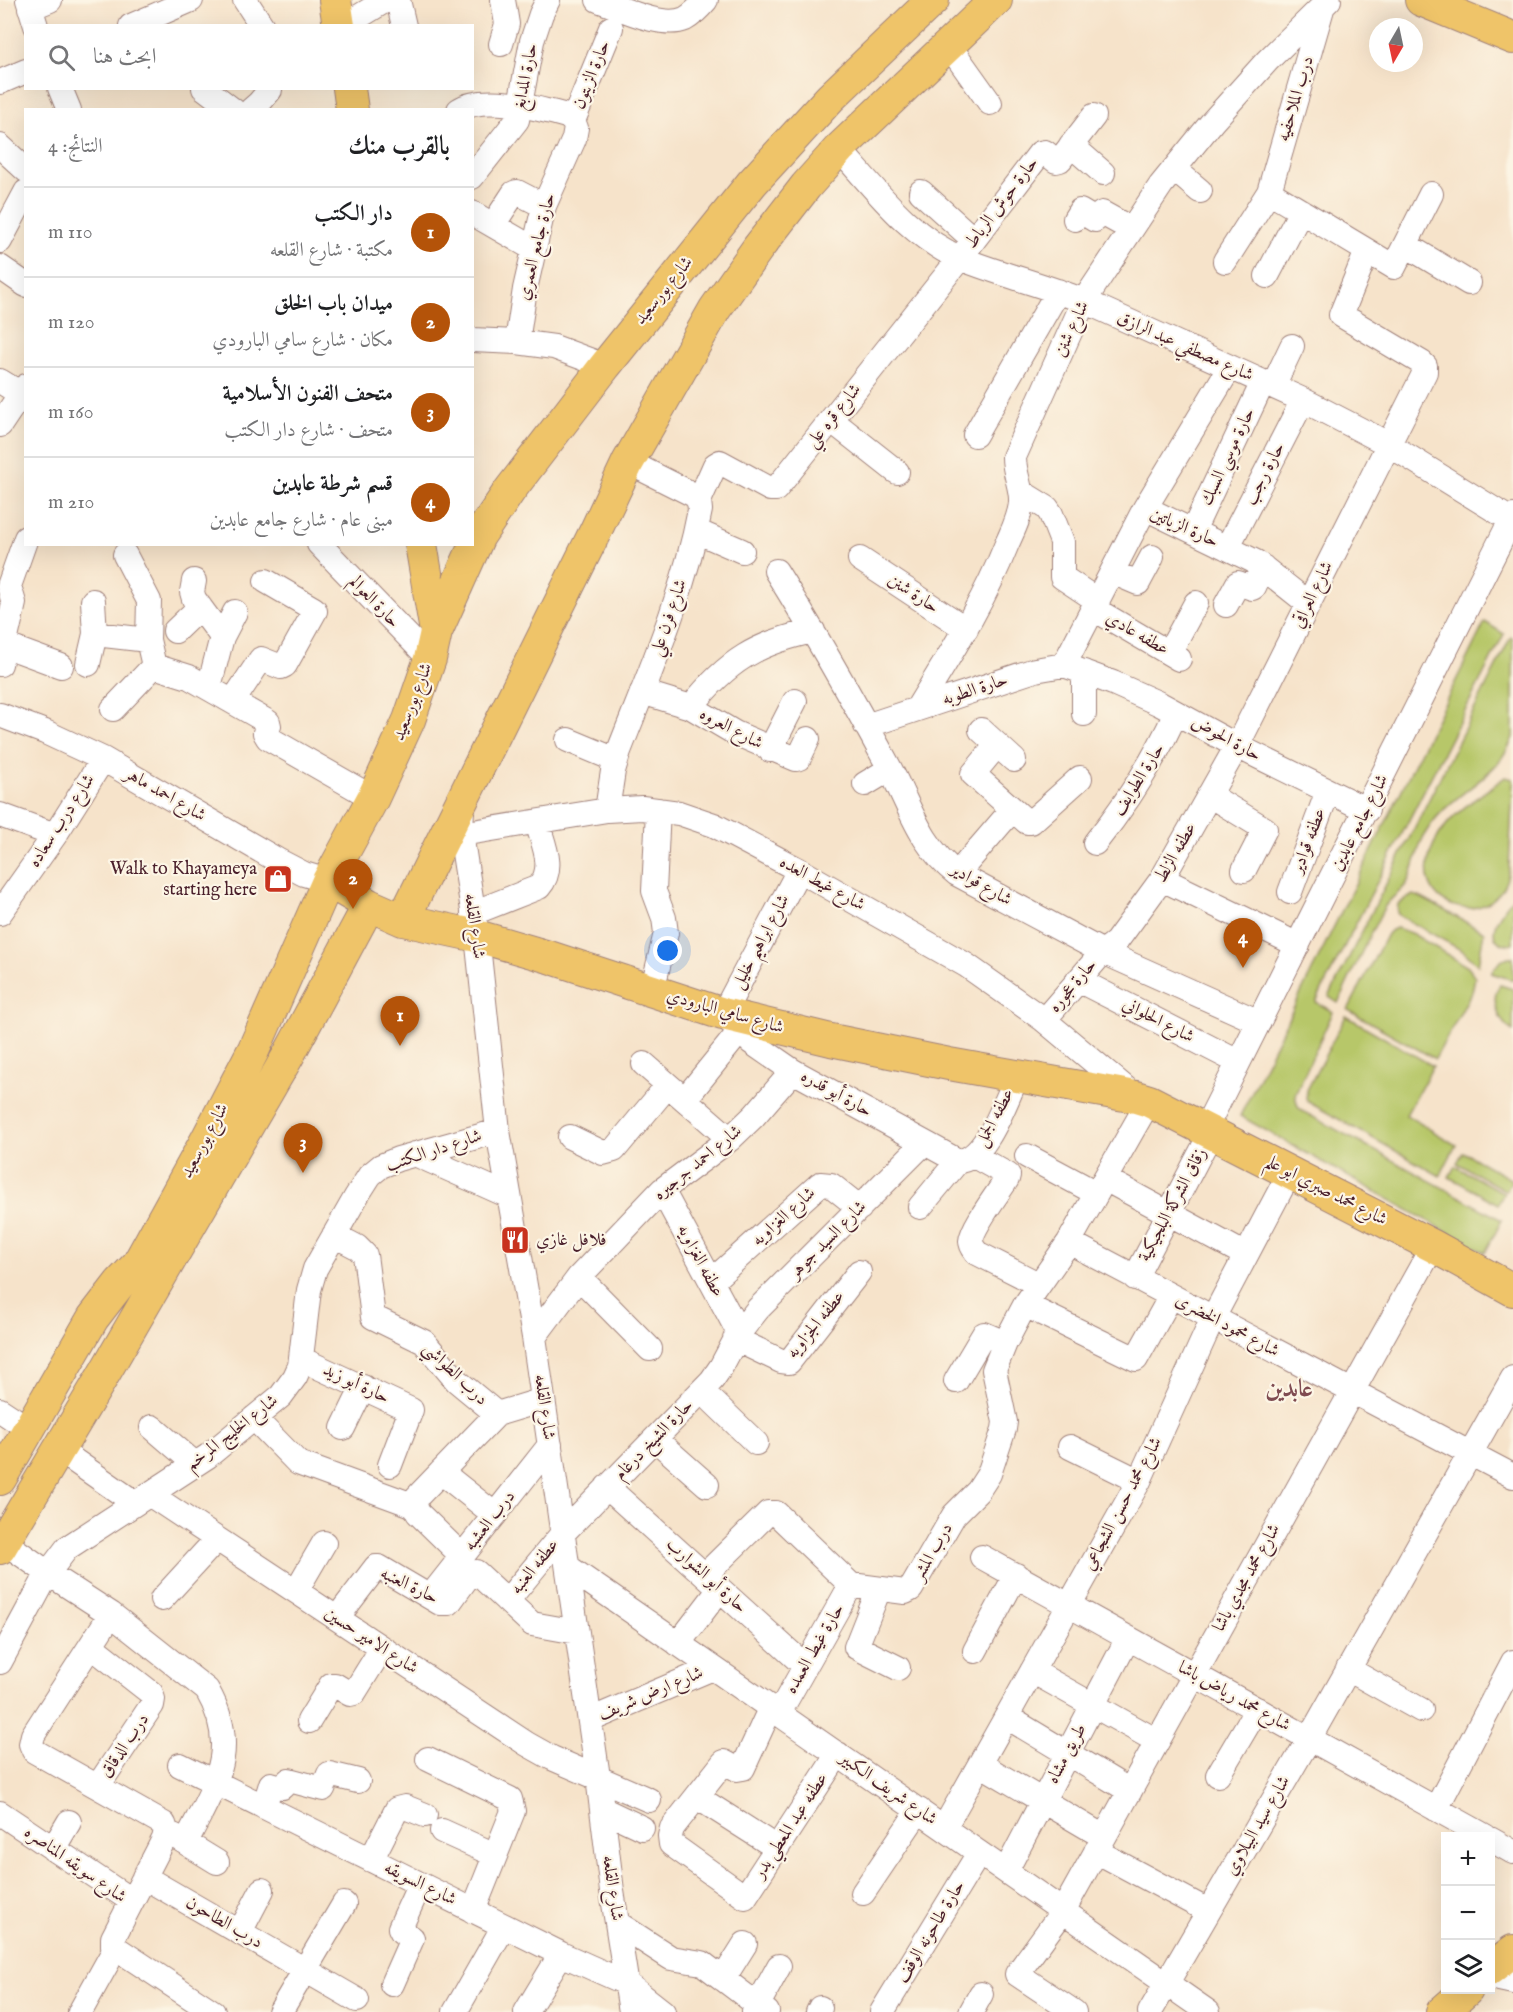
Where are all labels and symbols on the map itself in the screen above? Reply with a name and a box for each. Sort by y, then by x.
north arrow [1369,18,1423,72]
street label: حارة الزيتون [568,37,616,113]
street label: حارة المدابغ [508,42,547,113]
street label: درب الملاحفيه [1272,53,1320,145]
street label: حارة حوش الرباط [960,153,1044,253]
street label: حارة جامع العمري [513,191,564,304]
street label: شارع بورسعيد [629,252,700,331]
street label: شارع شنن [1049,297,1097,361]
street label: شارع مصطفي عبد الرازق [1111,307,1257,392]
street label: شارع قره علي [801,379,870,455]
street label: حارة موسي السبك [1195,404,1264,511]
street label: حارة رجب [1239,439,1291,509]
street label: حارة الزياتين [1146,503,1222,553]
street label: شارع العراقي [1287,558,1341,633]
street label: حارة شنن [883,569,943,619]
street label: حارة العوالم [341,571,405,635]
street label: شارع فرن علي [645,577,697,661]
street label: عطفه عادي [1100,607,1173,663]
street label: شارع بورسعيد [388,660,440,745]
street label: حارة الطوبه [939,669,1011,711]
street label: شارع العروه [694,703,767,757]
street label: حارة الحوض [1187,711,1265,767]
street label: حارة الطوايف [1108,739,1170,821]
street label: شارع احمد ماهر [118,762,210,829]
street label: شارع درب سعاده [23,770,102,873]
street label: شارع جامع عابدين [1326,771,1397,877]
street label: عطفه قوادير [1285,805,1332,879]
street label: عطفه الزلط [1150,819,1202,887]
street label: شارع غيط العده [774,851,869,919]
street label: شارع قوادير [943,857,1016,914]
place label: Walk to Khayameya starting here [110,858,257,902]
pin: 2 [334,860,372,909]
shop icon: Walk to Khayameya starting here [262,863,294,895]
street label: شارع ابراهيم خليل [726,891,800,996]
street label: شارع القلعه [456,892,490,961]
pin: 4 [1224,918,1262,968]
your location [653,936,682,965]
street label: حارة عجوره [1044,954,1102,1018]
street label: شارع سامي البارودي [663,984,786,1042]
street label: شارع الحلواني [1117,993,1198,1051]
pin: 1 [380,996,420,1046]
street label: حارة أبو قدره [796,1062,877,1123]
street label: عطفه الجمل [970,1085,1020,1151]
street label: شارع بورسعيد [176,1100,236,1183]
street label: شارع احمد جرجيره [649,1120,748,1207]
pin: 3 [284,1124,322,1173]
street label: شارع دار الكتب [383,1125,486,1179]
street label: زقاق الشركة البلجيكية [1132,1144,1213,1266]
street label: شارع محمد صبري ابو علم [1259,1150,1391,1236]
street label: شارع الغزاويه [747,1182,822,1253]
street label: شارع السيد جوهر [783,1196,873,1287]
street label: عطفه الغزاويه [671,1221,729,1301]
restaurant icon: فلافل غازي [499,1224,531,1256]
place label: فلافل غازي [536,1229,607,1254]
street label: عطفه الجزاويه [782,1286,850,1364]
street label: شارع محمود الخضرى [1170,1289,1283,1365]
street label: درب الطواشي [415,1337,493,1414]
street label: حارة أبو زيد [319,1356,394,1409]
street label: شارع القلعه [526,1373,560,1442]
district label: عابدين [1265,1374,1313,1405]
street label: شارع الخليج المرخم [181,1390,285,1480]
street label: حارة الشيخ درغام [609,1394,701,1488]
street label: شارع محمد حسن الشجاعي [1078,1433,1170,1576]
street label: درب العشبه [459,1486,521,1556]
street label: درب المشر [906,1519,959,1587]
street label: شارع محمد مجدي باشا [1208,1520,1288,1637]
street label: حارة أبو الشوارب [660,1531,754,1619]
street label: عطفه العنبه [506,1534,564,1600]
street label: حارة العنبه [376,1562,442,1610]
street label: حارة غيط العمده [780,1600,850,1698]
street label: شارع الامير حسين [319,1602,422,1682]
street label: شارع محمد رياض باشا [1173,1657,1294,1739]
street label: شارع ارض شريف [595,1662,708,1728]
street label: درب الدقاق [95,1709,155,1783]
street label: طريق مشاه [1042,1720,1092,1788]
street label: شارع شريف الكبير [832,1746,941,1833]
street label: عطفه عبد المعطي بدر [747,1769,837,1887]
street label: شارع سيد البيلاوي [1220,1772,1298,1881]
street label: شارع سويقه المناصره [18,1821,131,1910]
street label: شارع القلعه [594,1854,628,1923]
street label: شارع السويقه [379,1857,460,1913]
street label: حارة طاحونه الوقف [891,1876,971,1988]
street label: درب الطاحون [181,1892,267,1954]

